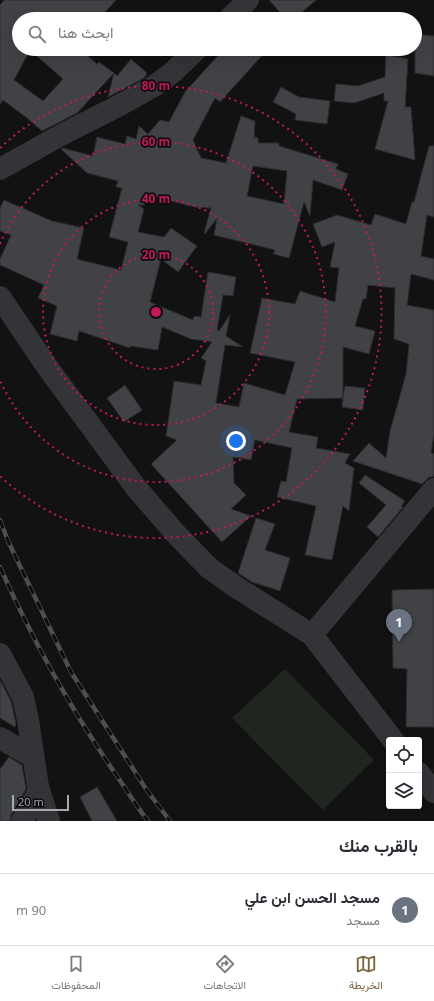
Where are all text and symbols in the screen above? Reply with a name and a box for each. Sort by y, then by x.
search box [12,12,422,56]
text: ابحث هنا [58,22,113,42]
icon: search [26,23,48,45]
text: 80 m [142,77,170,94]
text: 60 m [142,133,170,150]
text: 40 m [142,190,170,207]
text: 20 m [142,246,170,263]
centre of rings [149,305,163,319]
your location [226,431,246,451]
pin: 1 [386,609,412,642]
map controls [386,737,422,809]
button: locate [386,737,422,773]
button: layers [386,773,422,809]
scale bar [12,793,69,812]
text: 20 m [18,794,44,809]
text: بالقرب منك [339,834,418,857]
text: مسجد الحسن ابن علي [245,887,380,907]
text: 90 m [16,901,46,919]
text: 1 [401,901,409,919]
text: مسجد [346,911,380,929]
tab: المحفوظات [51,953,101,995]
tab: الاتجاهات [203,953,246,995]
tab: الخريطة [349,953,383,995]

